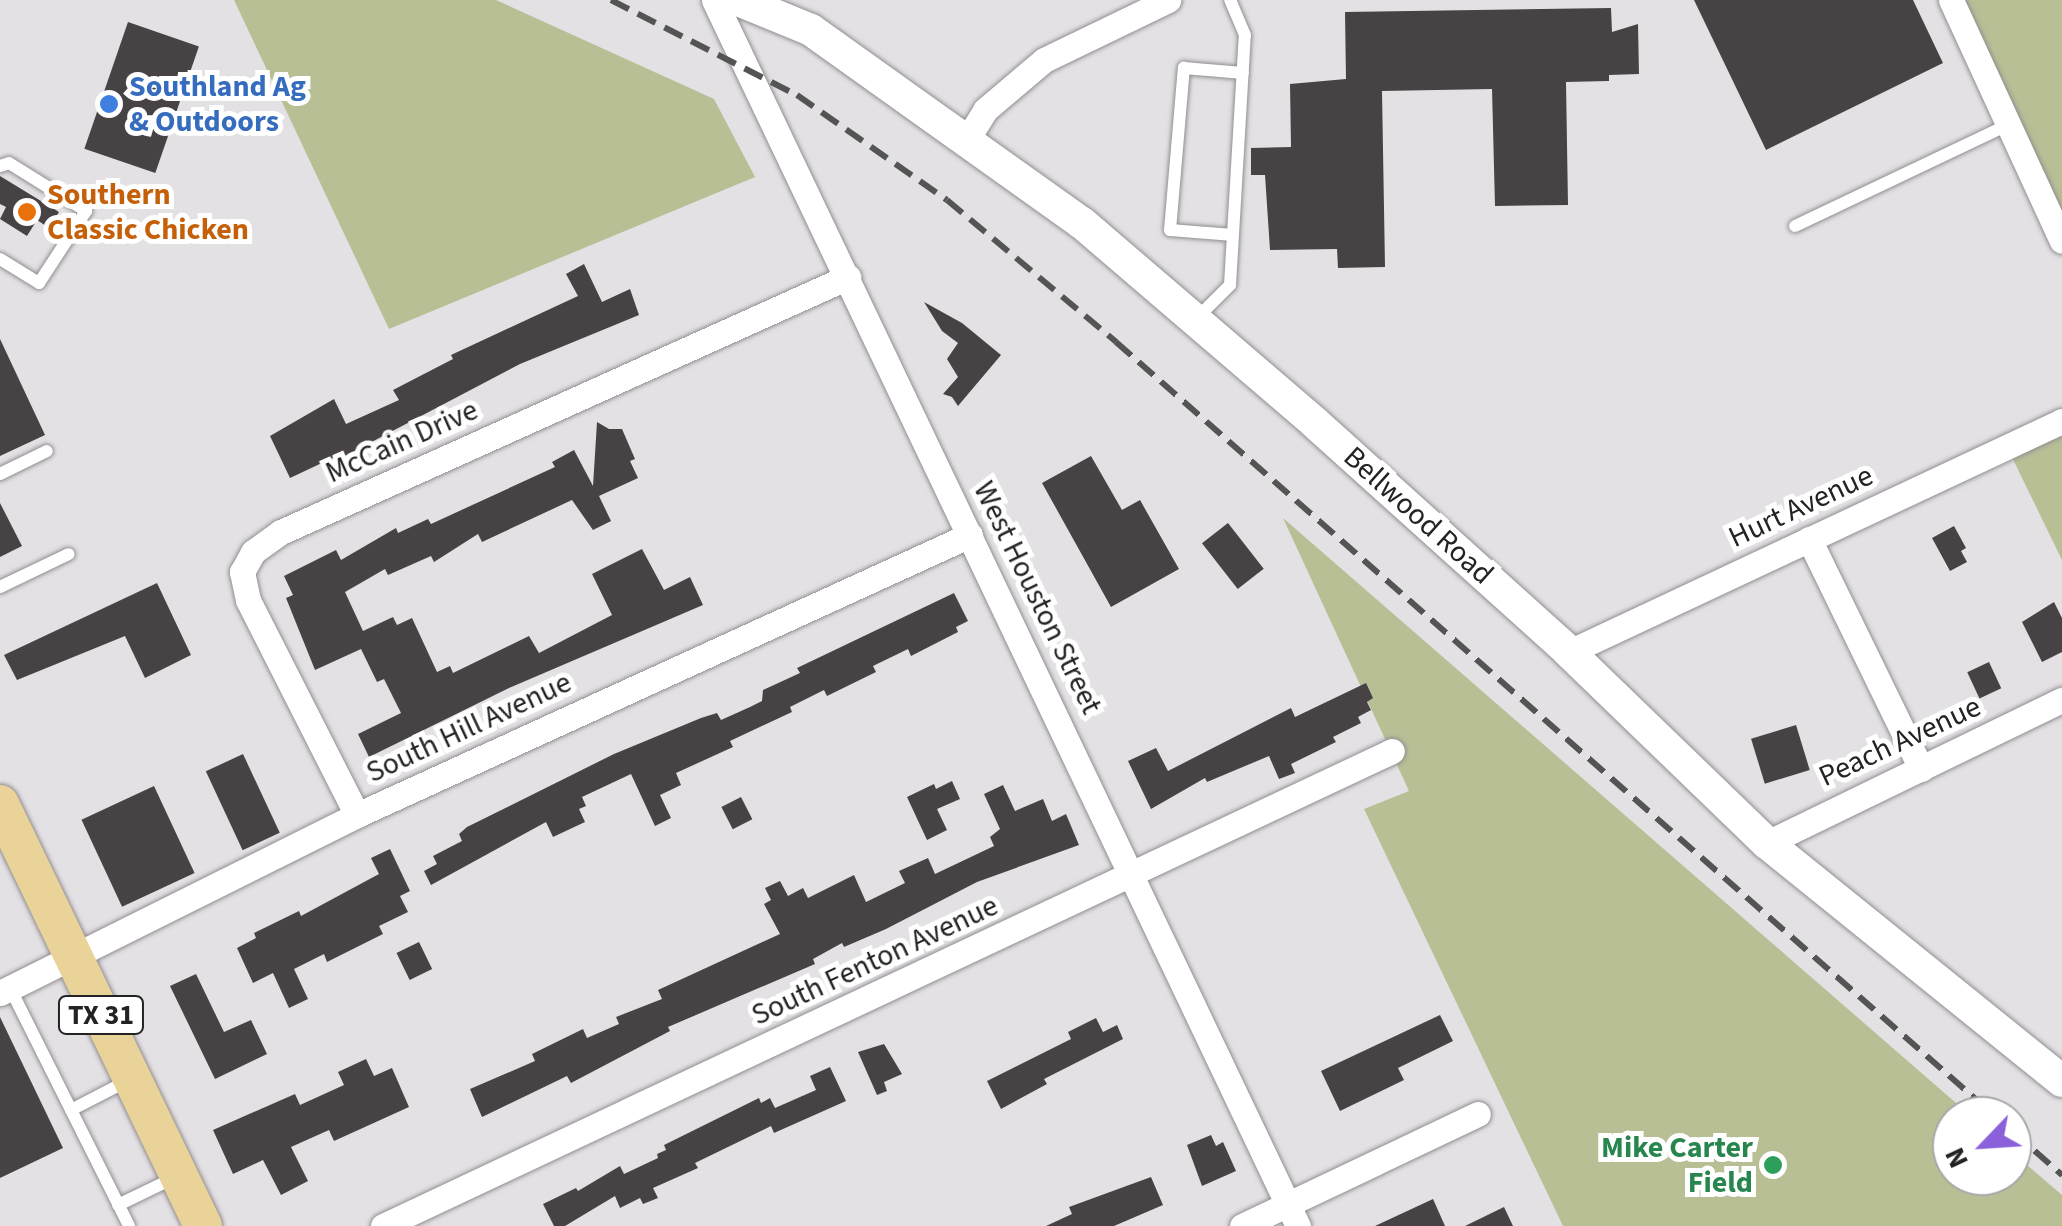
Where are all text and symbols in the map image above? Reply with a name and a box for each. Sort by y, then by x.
place label: Southland Ag & Outdoors [129,69,306,140]
marker: Southland Ag & Outdoors [98,93,120,115]
place label: Southern Classic Chicken [47,177,249,248]
marker: Southern Classic Chicken [16,201,38,223]
street label: McCain Drive [320,392,484,492]
street label: Bellwood Road [1336,439,1500,593]
street label: Hurt Avenue [1723,458,1879,556]
street label: West Houston Street [965,476,1109,720]
street label: South Hill Avenue [361,665,577,791]
street label: Peach Avenue [1813,689,1987,795]
street label: South Fenton Avenue [746,888,1004,1034]
road number: TX 31 [56,992,146,1038]
north arrow [1932,1096,2032,1196]
place label: Mike Carter Field [1601,1130,1753,1200]
text: N [1935,1141,1979,1175]
marker: Mike Carter Field [1762,1154,1784,1176]

